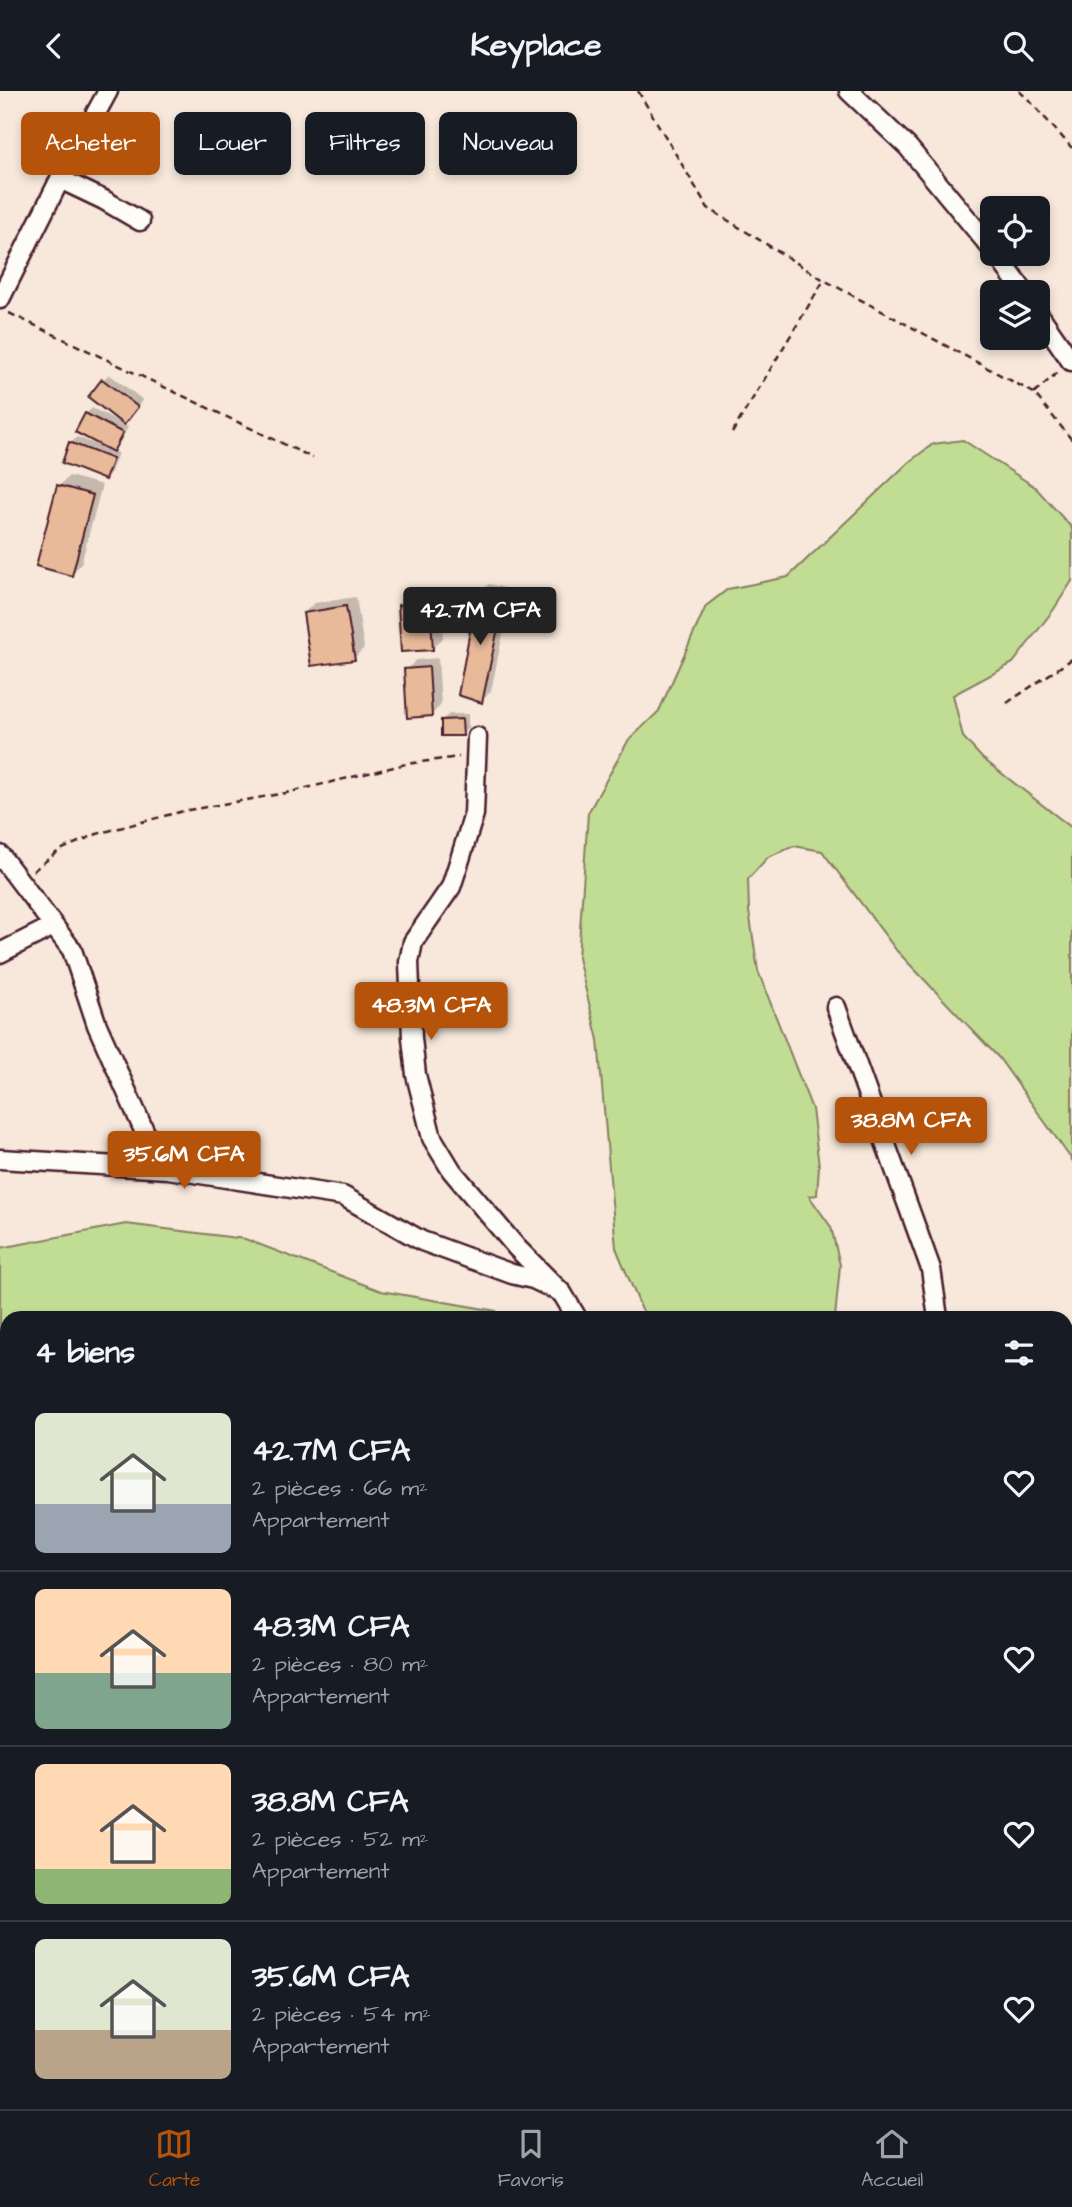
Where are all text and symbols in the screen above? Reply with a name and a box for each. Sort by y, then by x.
text: Keyplace [471,23,601,68]
icon: back [35,27,73,65]
icon: search [999,27,1037,65]
chip: Acheter [21,112,160,175]
chip: Louer [174,112,291,175]
chip: Filtres [305,112,425,175]
chip: Nouveau [439,112,577,175]
map controls [980,196,1050,350]
button: locate [980,196,1050,266]
button: layers [980,280,1050,350]
pin: 42.7M CFA [400,587,560,647]
text: 42.7M CFA [419,594,541,626]
pin: 48.3M CFA [351,983,511,1042]
text: 48.3M CFA [371,989,491,1021]
pin: 38.8M CFA [831,1097,991,1157]
text: 38.8M CFA [851,1104,971,1136]
pin: 35.6M CFA [104,1131,264,1191]
text: 35.6M CFA [124,1138,244,1170]
text: 4 biens [35,1332,135,1374]
icon: filters [1000,1334,1038,1372]
text: 42.7M CFA [252,1430,410,1472]
icon: home [91,1441,175,1525]
icon: heart [1000,1464,1038,1502]
text: 2 pièces · 66 m² [252,1472,428,1504]
text: Appartement [252,1504,390,1536]
text: 48.3M CFA [252,1606,409,1648]
icon: home [91,1617,175,1701]
icon: heart [1000,1640,1038,1678]
text: 2 pièces · 80 m² [252,1648,428,1680]
text: Appartement [252,1680,390,1712]
text: 38.8M CFA [252,1781,408,1823]
icon: home [91,1792,175,1876]
icon: heart [1000,1815,1038,1853]
text: 2 pièces · 52 m² [252,1823,428,1855]
text: Appartement [252,1855,390,1887]
text: 35.6M CFA [252,1956,410,1998]
icon: home [91,1967,175,2051]
icon: heart [1000,1990,1038,2028]
text: 2 pièces · 54 m² [252,1998,431,2030]
text: Appartement [252,2030,390,2062]
tab: Carte [149,2125,200,2194]
tab: Favoris [498,2125,564,2194]
tab: Accueil [861,2125,923,2194]

